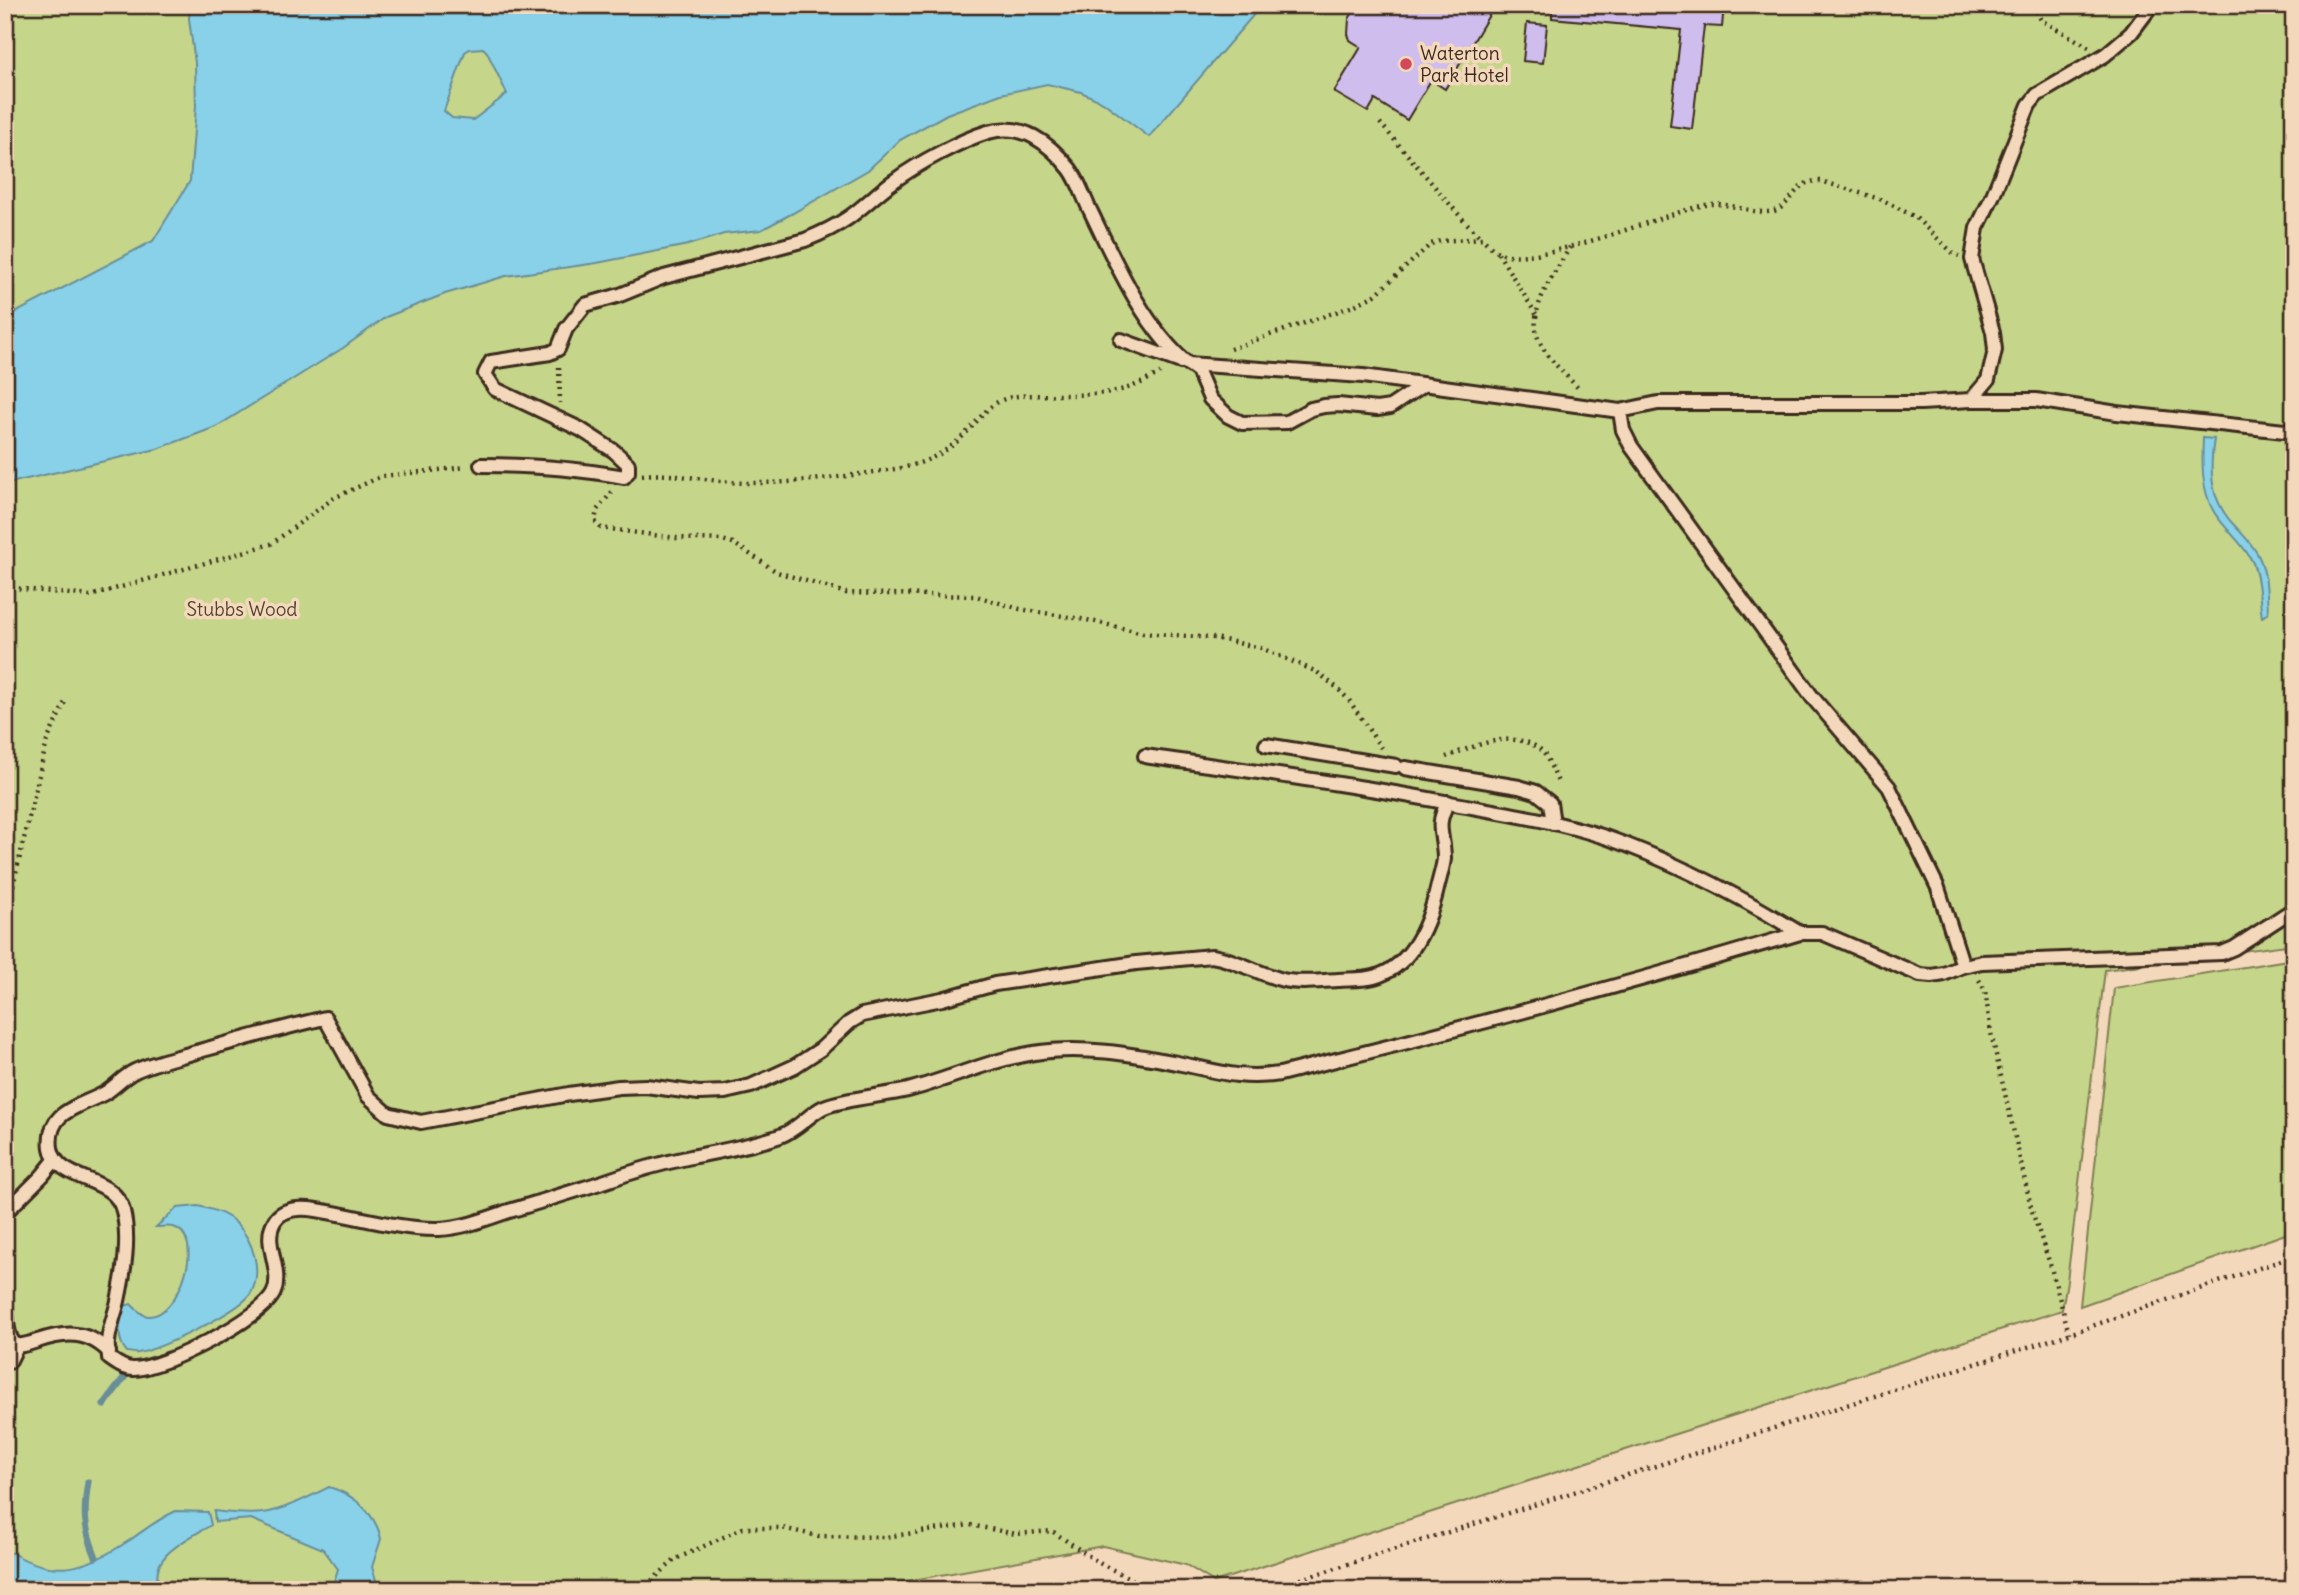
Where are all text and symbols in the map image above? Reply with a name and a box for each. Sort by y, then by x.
place label: Waterton Park Hotel [1420,41,1509,87]
marker: Waterton Park Hotel [1398,56,1414,72]
park label: Stubbs Wood [186,597,298,621]

